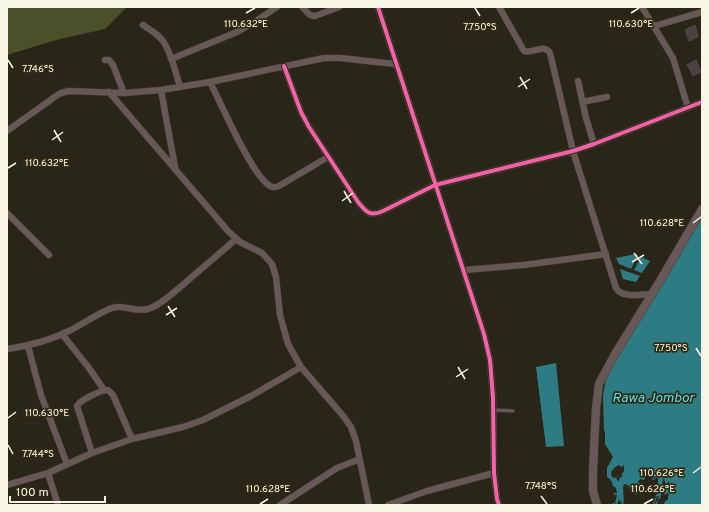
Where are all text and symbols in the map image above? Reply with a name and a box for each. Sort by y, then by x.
text: 110.632°E [224,18,268,31]
text: 110.630°E [609,18,653,31]
text: 7.750°S [463,21,497,34]
text: 7.746°S [22,63,54,76]
text: 110.632°E [25,157,69,170]
text: 110.628°E [640,217,684,230]
text: 7.750°S [654,342,688,355]
water label: Rawa Jombor [612,390,696,407]
text: 110.630°E [25,407,69,420]
text: 7.744°S [22,448,54,461]
text: 110.626°E [640,467,684,480]
scale bar [10,478,105,504]
text: 7.748°S [525,480,557,493]
text: 110.628°E [246,483,290,496]
text: 110.626°E [631,483,675,496]
text: 100 m [16,485,49,501]

